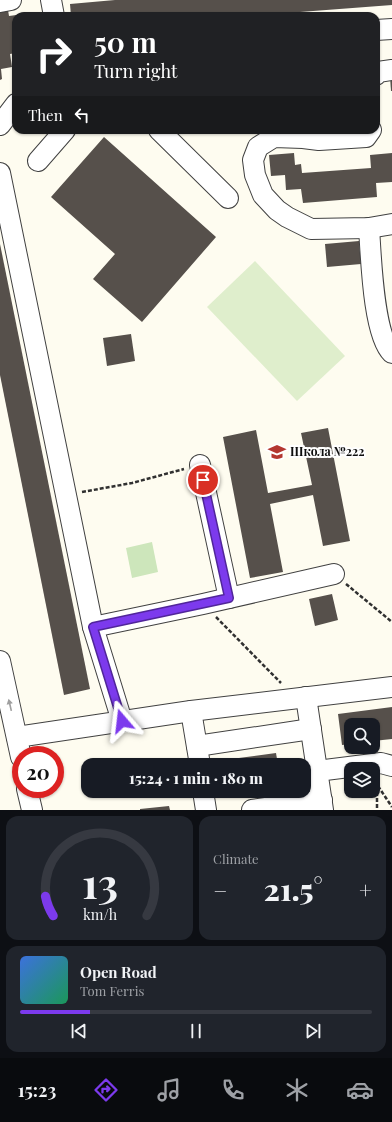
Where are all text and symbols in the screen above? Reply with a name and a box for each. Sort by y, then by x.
text: 50 m [94,23,157,60]
icon: right [28,28,80,80]
text: Turn right [94,59,177,83]
icon: left [71,104,93,126]
text: Then [28,105,63,125]
school or university icon: Школа №222 [267,442,287,462]
place label: Школа №222 [290,443,365,459]
pin [186,463,220,497]
icon: arrive [192,469,214,491]
one-way arrow [6,699,12,711]
position arrow [101,700,143,742]
map controls [344,718,380,798]
button: search [344,718,380,754]
speed limit sign: 20 [12,746,64,798]
button: layers [344,762,380,798]
text: 15:24 · 1 min · 180 m [129,768,263,788]
text: Climate [213,850,259,867]
text: 13 [82,854,117,909]
text: 21.5° [264,869,323,909]
text: − [213,875,227,905]
text: + [359,875,372,905]
text: km/h [82,905,117,924]
text: Open Road [80,962,157,982]
text: Tom Ferris [80,982,144,999]
icon: previous [68,1020,90,1042]
icon: pause [185,1020,207,1042]
icon: next [302,1020,324,1042]
icon: directions [92,1076,120,1104]
icon: music [155,1076,183,1104]
icon: phone [219,1076,247,1104]
icon: climate [283,1076,311,1104]
icon: car [346,1076,374,1104]
text: 15:23 [18,1078,56,1102]

